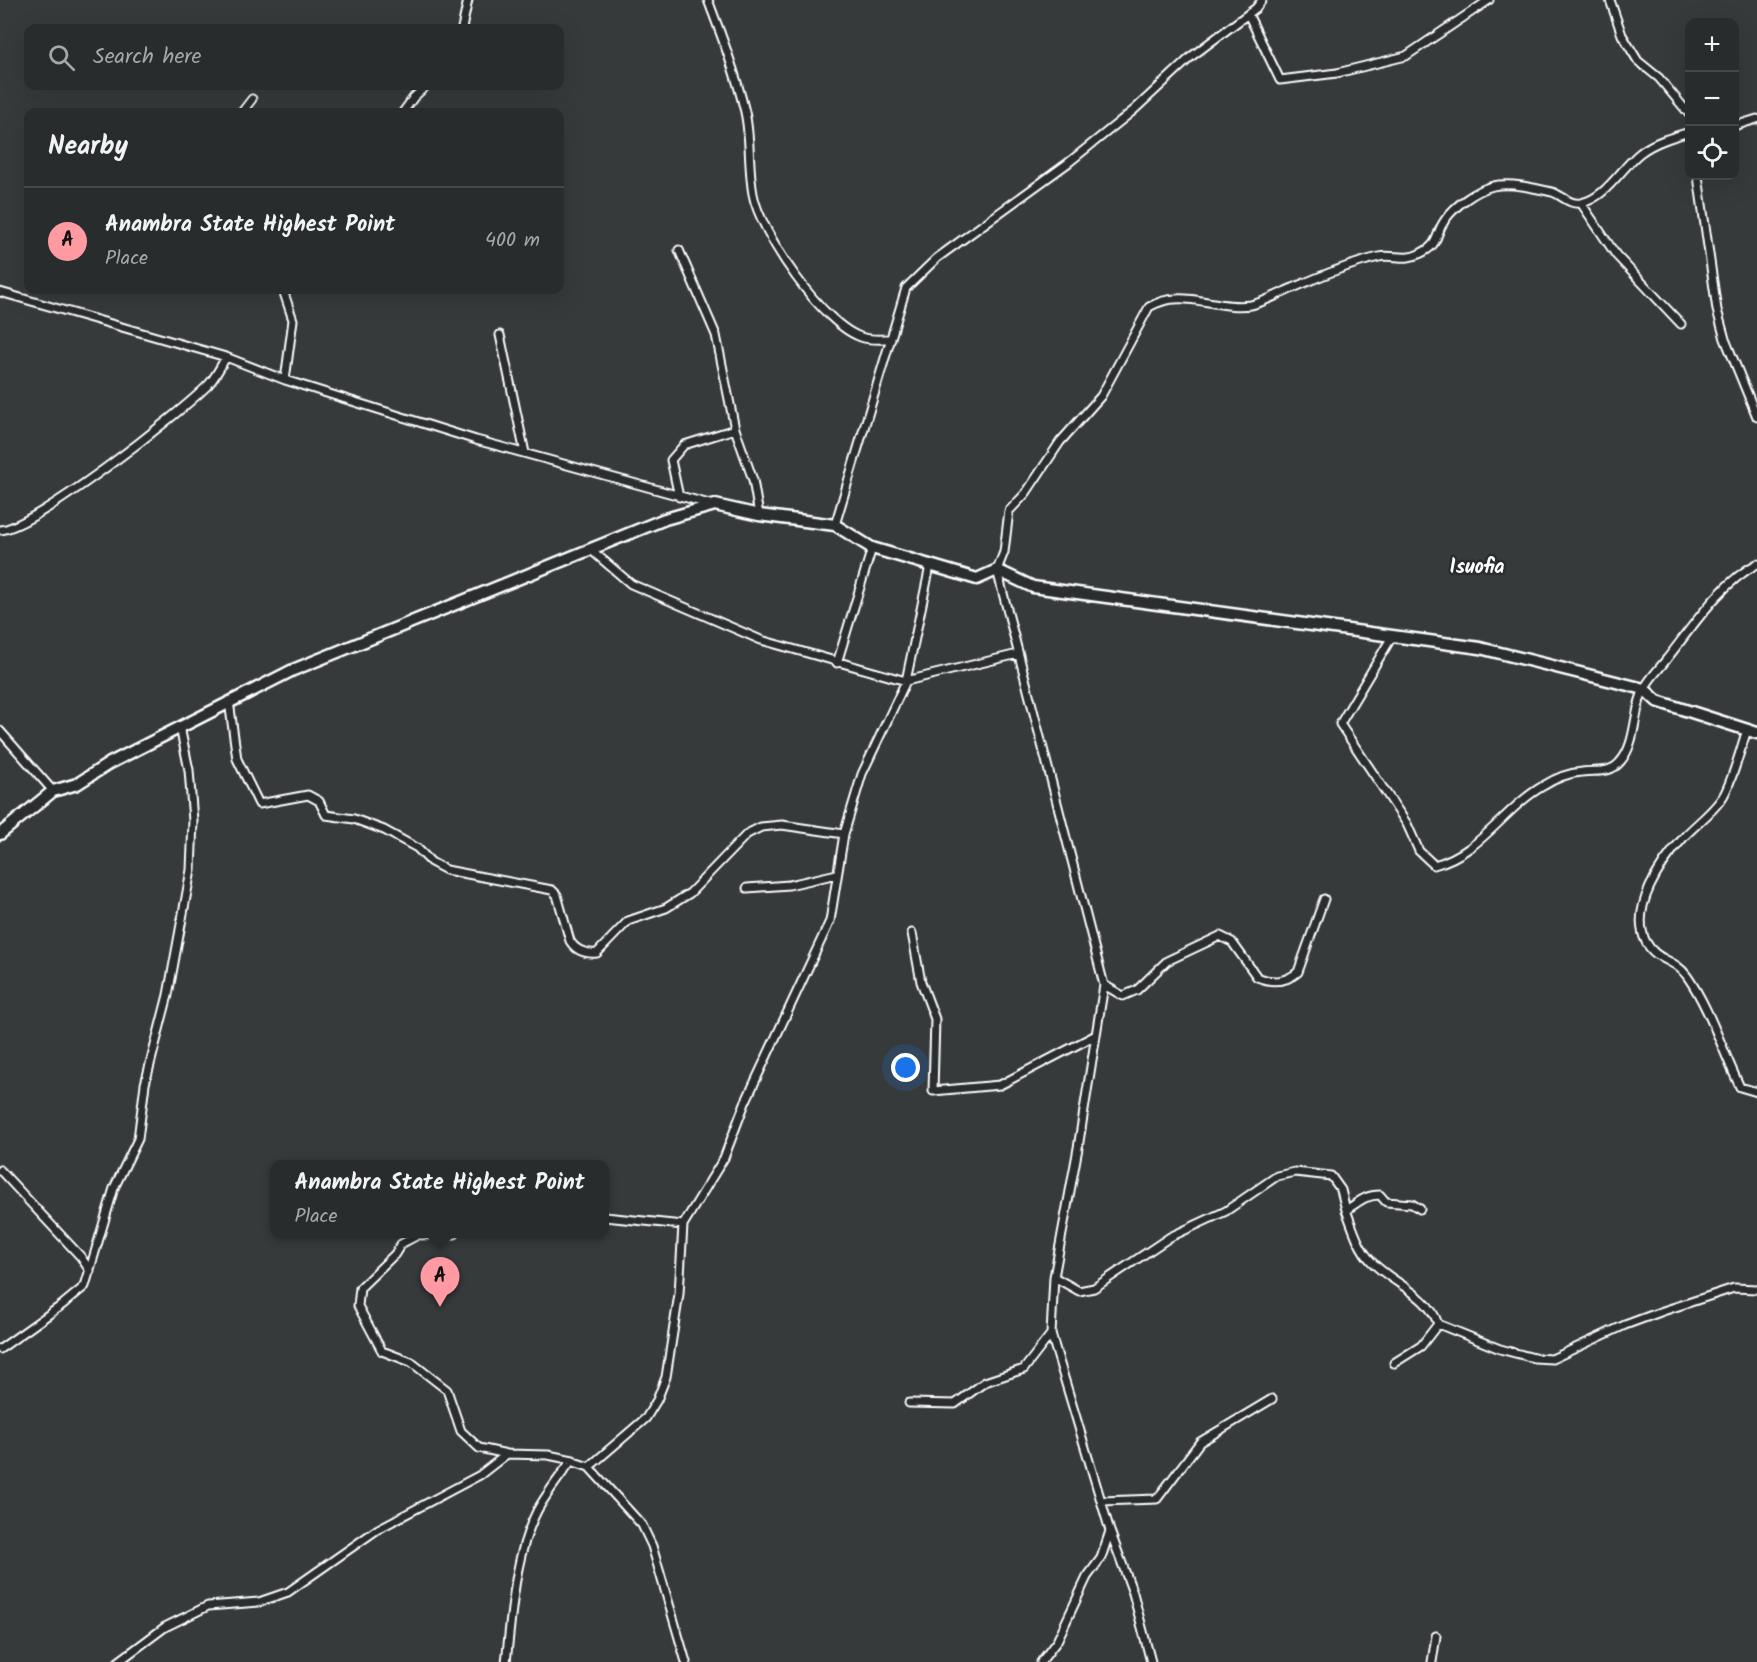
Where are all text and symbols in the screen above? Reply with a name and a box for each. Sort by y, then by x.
map controls [1685,18,1739,180]
button: + [1685,18,1739,72]
search box [24,24,564,90]
text: Search here [93,40,201,75]
icon: search [45,41,78,74]
button: − [1685,72,1739,126]
text: Nearby [48,126,128,168]
button: locate [1685,126,1739,180]
text: Anambra State Highest Point [105,208,395,243]
text: A [61,225,74,257]
text: 400 m [485,225,540,257]
text: Place [105,243,148,275]
district label: Isuofia [1450,552,1504,584]
your location [891,1053,920,1082]
popup [270,1160,609,1238]
text: Anambra State Highest Point [294,1166,585,1201]
text: Place [294,1201,337,1233]
pin: A [420,1258,460,1307]

